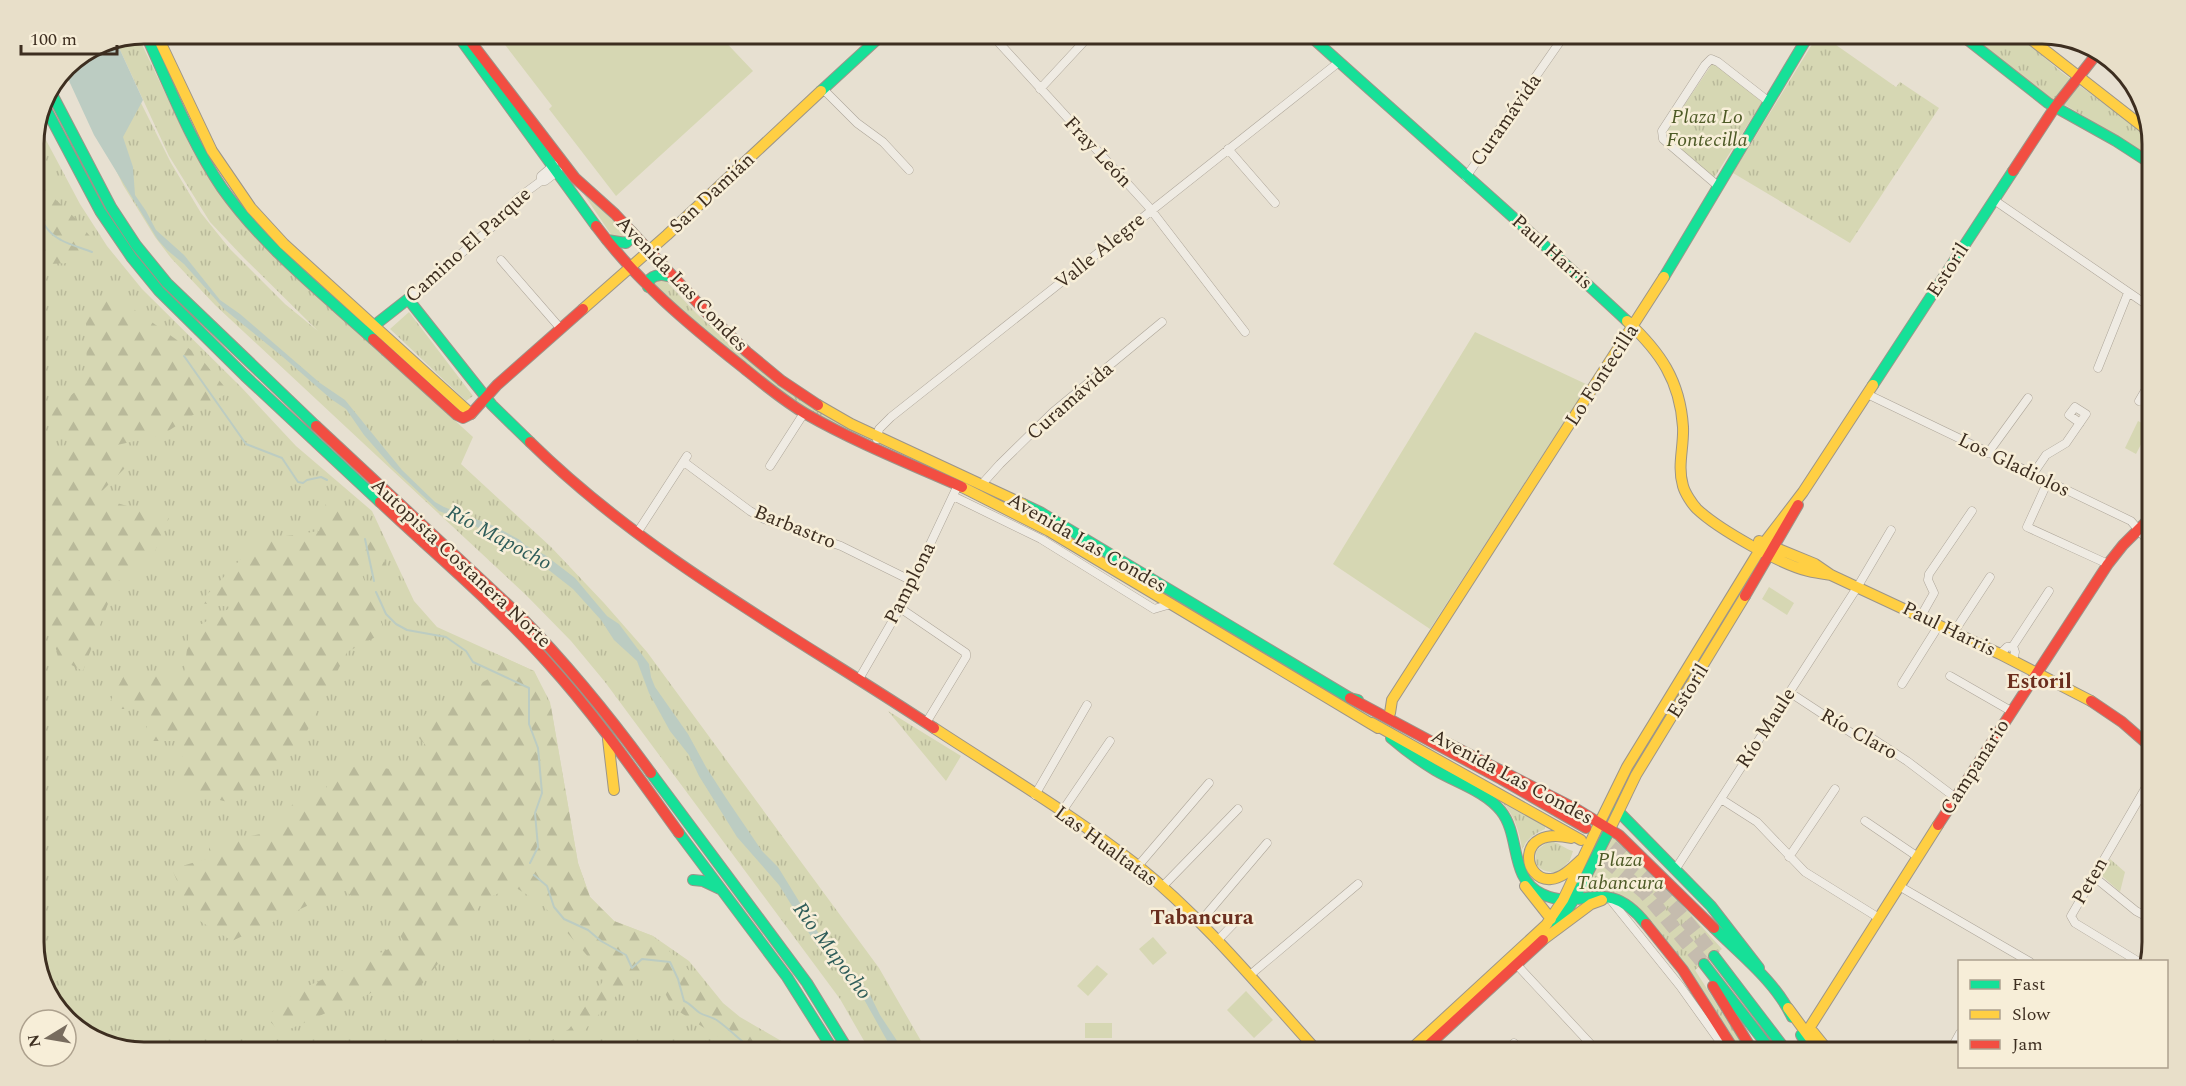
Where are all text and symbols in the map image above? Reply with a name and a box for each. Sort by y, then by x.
scale bar [21,18,117,56]
text: 100 m [30,26,77,53]
street label: Curamávida [1463,67,1549,173]
park label: Plaza Lo Fontecilla [1666,102,1748,155]
street label: Fray León [1057,109,1139,195]
street label: San Damián [662,145,762,241]
street label: Camino El Parque [398,180,538,310]
street label: Valle Alegre [1048,205,1152,297]
street label: Paul Harris [1504,207,1600,297]
street label: Avenida Las Condes [609,209,755,359]
street label: Estoril [1919,237,1977,303]
street label: Lo Fontecilla [1558,318,1646,432]
street label: Curamávida [1020,354,1121,448]
street label: Los Gladiolos [1953,425,2075,505]
street label: Autopista Costanera Norte [364,471,558,655]
street label: Avenida Las Condes [1002,485,1172,601]
water label: Río Mapocho [441,497,557,579]
street label: Barbastro [749,497,841,557]
street label: Pamplona [877,536,944,629]
street label: Paul Harris [1897,593,2001,665]
street label: Estoril [1660,658,1716,724]
district label: Estoril [2006,666,2072,698]
street label: Río Maule [1729,682,1803,774]
street label: Río Claro [1815,700,1903,768]
street label: Campanario [1933,713,2017,821]
street label: Avenida Las Condes [1426,722,1598,832]
street label: Las Hualtatas [1048,798,1164,894]
park label: Plaza Tabancura [1576,845,1664,898]
street label: Peten [2064,852,2116,910]
water label: Río Mapocho [784,895,880,1007]
district label: Tabancura [1150,902,1254,934]
legend [1958,960,2168,1068]
text: Fast [2012,971,2045,998]
text: Slow [2012,1001,2051,1028]
north arrow [18,1008,78,1068]
text: Jam [2012,1031,2043,1058]
text: N [21,1032,47,1049]

